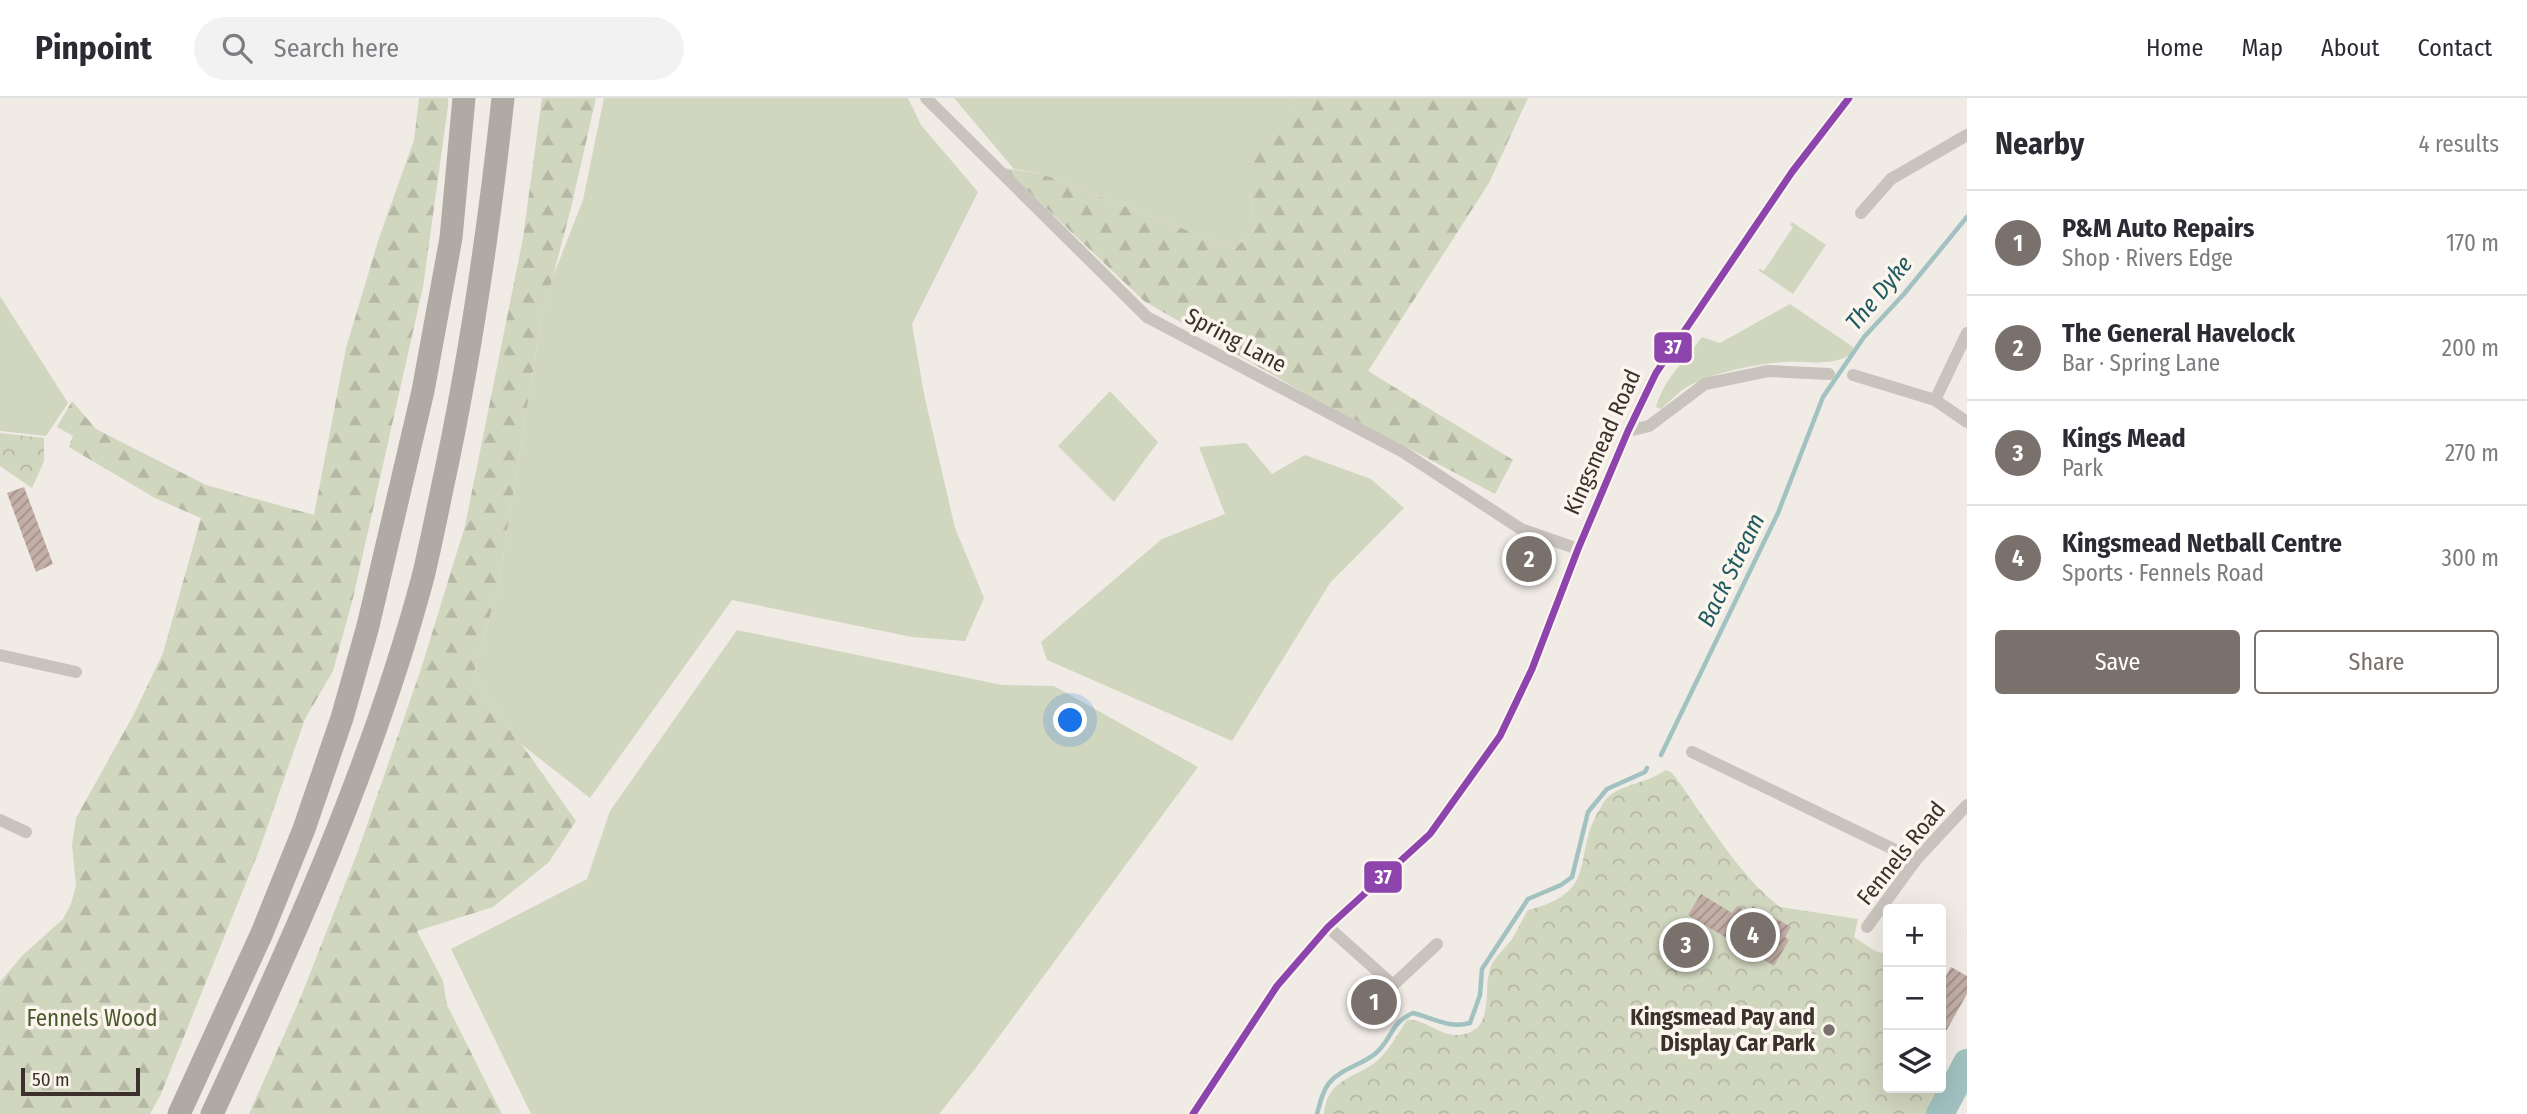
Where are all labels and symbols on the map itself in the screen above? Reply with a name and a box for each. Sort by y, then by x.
water label: The Dyke [1840,250,1918,336]
street label: Spring Lane [1181,302,1291,378]
line badge: 37 [1653,331,1693,364]
text: 37 [1664,336,1682,359]
street label: Kingsmead Road [1557,365,1647,519]
water label: Back Stream [1692,509,1770,631]
pin: 2 [1506,533,1552,585]
your location [1053,703,1087,737]
street label: Fennels Road [1851,796,1951,910]
line badge: 37 [1363,860,1403,894]
text: 37 [1374,866,1392,889]
pin: 4 [1730,909,1776,961]
pin: 3 [1663,919,1709,971]
pin: 1 [1351,976,1397,1028]
place label: Kingsmead Pay and Display Car Park [1630,1003,1815,1057]
park label: Fennels Wood [26,1004,158,1032]
marker: Kingsmead Pay and Display Car Park [1821,1022,1837,1038]
scale bar [21,1065,140,1097]

